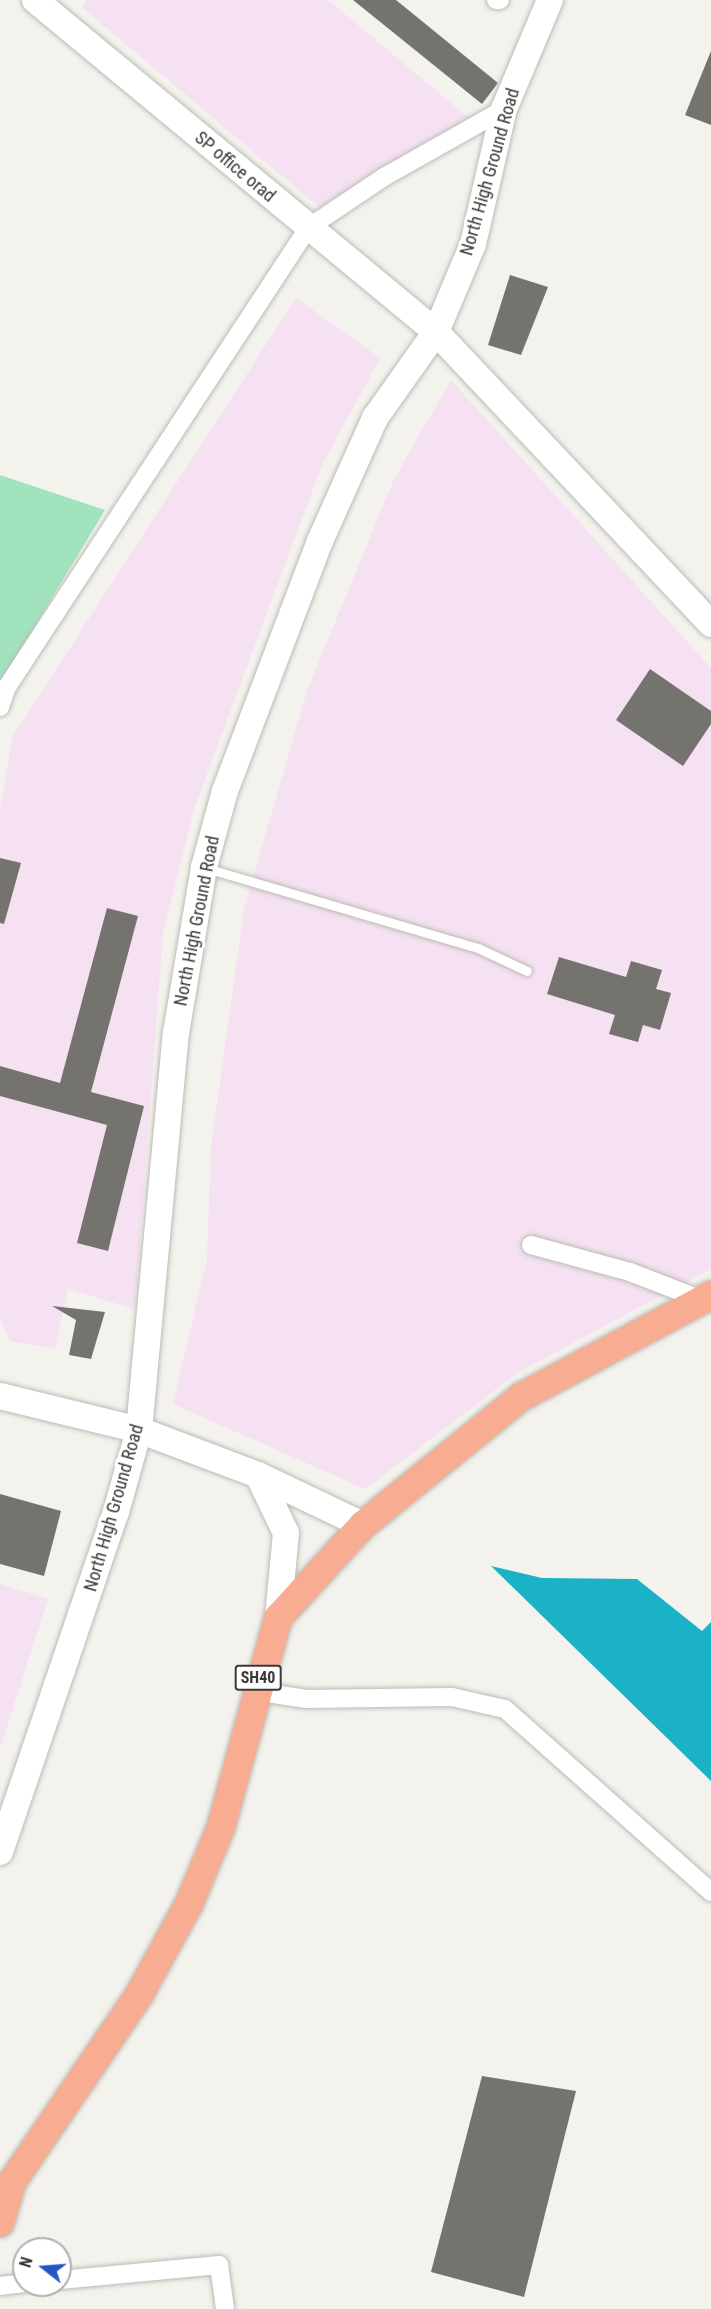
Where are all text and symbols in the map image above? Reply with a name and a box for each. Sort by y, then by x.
street label: North High Ground Road [456,86,524,258]
street label: SP office orad [190,127,280,207]
street label: North High Ground Road [170,834,224,1008]
street label: North High Ground Road [80,1422,148,1594]
road number: SH40 [234,1665,282,1691]
north arrow [12,2237,72,2297]
text: N [16,2255,37,2270]

